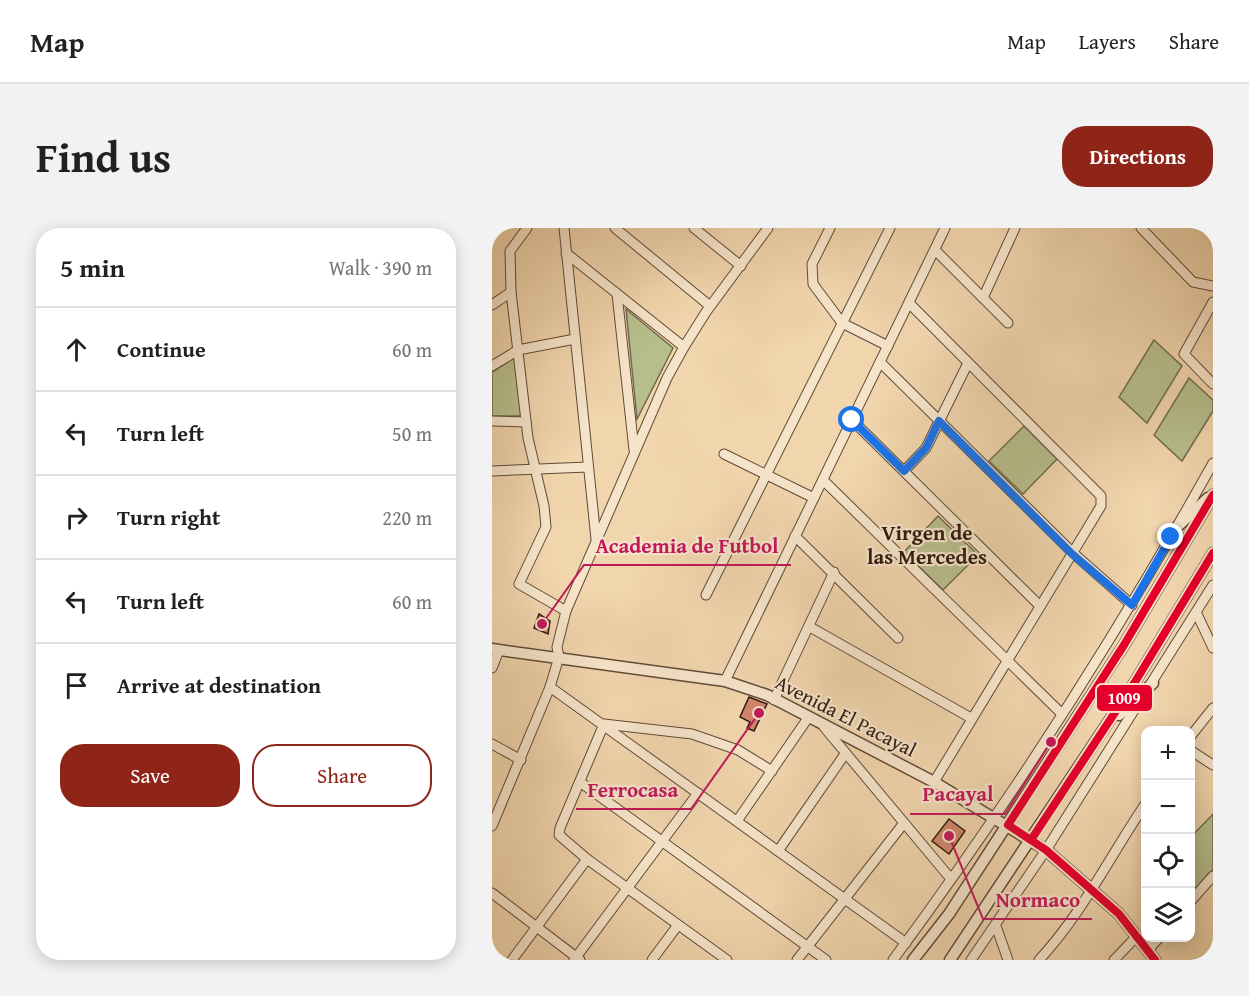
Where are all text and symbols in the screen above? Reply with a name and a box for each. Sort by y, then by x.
text: Map [30,21,84,62]
text: Map [1007,26,1046,57]
text: Layers [1079,26,1136,57]
text: Share [1169,26,1219,57]
text: Find us [36,126,171,187]
button: Directions [1062,126,1213,187]
text: 5 min [60,248,125,287]
text: Walk · 390 m [329,253,432,282]
icon: ahead [60,333,93,366]
text: Continue [117,333,206,365]
text: 60 m [392,335,432,364]
route start [838,406,864,432]
icon: left [60,417,93,450]
text: Turn left [117,417,204,449]
text: 50 m [392,419,432,448]
icon: right [60,501,93,534]
text: Turn right [117,501,220,533]
text: 220 m [382,503,432,532]
district label: Virgen de las Mercedes [867,517,987,572]
route end [1157,523,1183,549]
callout: Academia de Futbol [584,526,791,565]
text: Academia de Futbol [595,530,779,561]
icon: left [60,585,93,618]
text: Turn left [117,585,204,617]
text: 60 m [392,587,432,616]
street label: Avenida El Pacayal [771,667,922,764]
icon: arrive [60,669,93,702]
text: Arrive at destination [117,669,321,701]
line badge: 1009 [1096,684,1153,712]
text: 1009 [1107,686,1141,710]
map controls [1141,726,1195,942]
button: + [1141,726,1195,780]
button: Save [60,744,240,807]
button: Share [252,744,432,807]
callout: Ferrocasa [576,770,691,809]
text: Ferrocasa [588,774,679,805]
callout: Pacayal [910,775,1005,814]
text: Pacayal [922,778,994,809]
button: − [1141,780,1195,834]
button: locate [1141,834,1195,888]
callout: Normaco [983,880,1092,919]
text: Normaco [996,884,1080,915]
button: layers [1141,888,1195,942]

